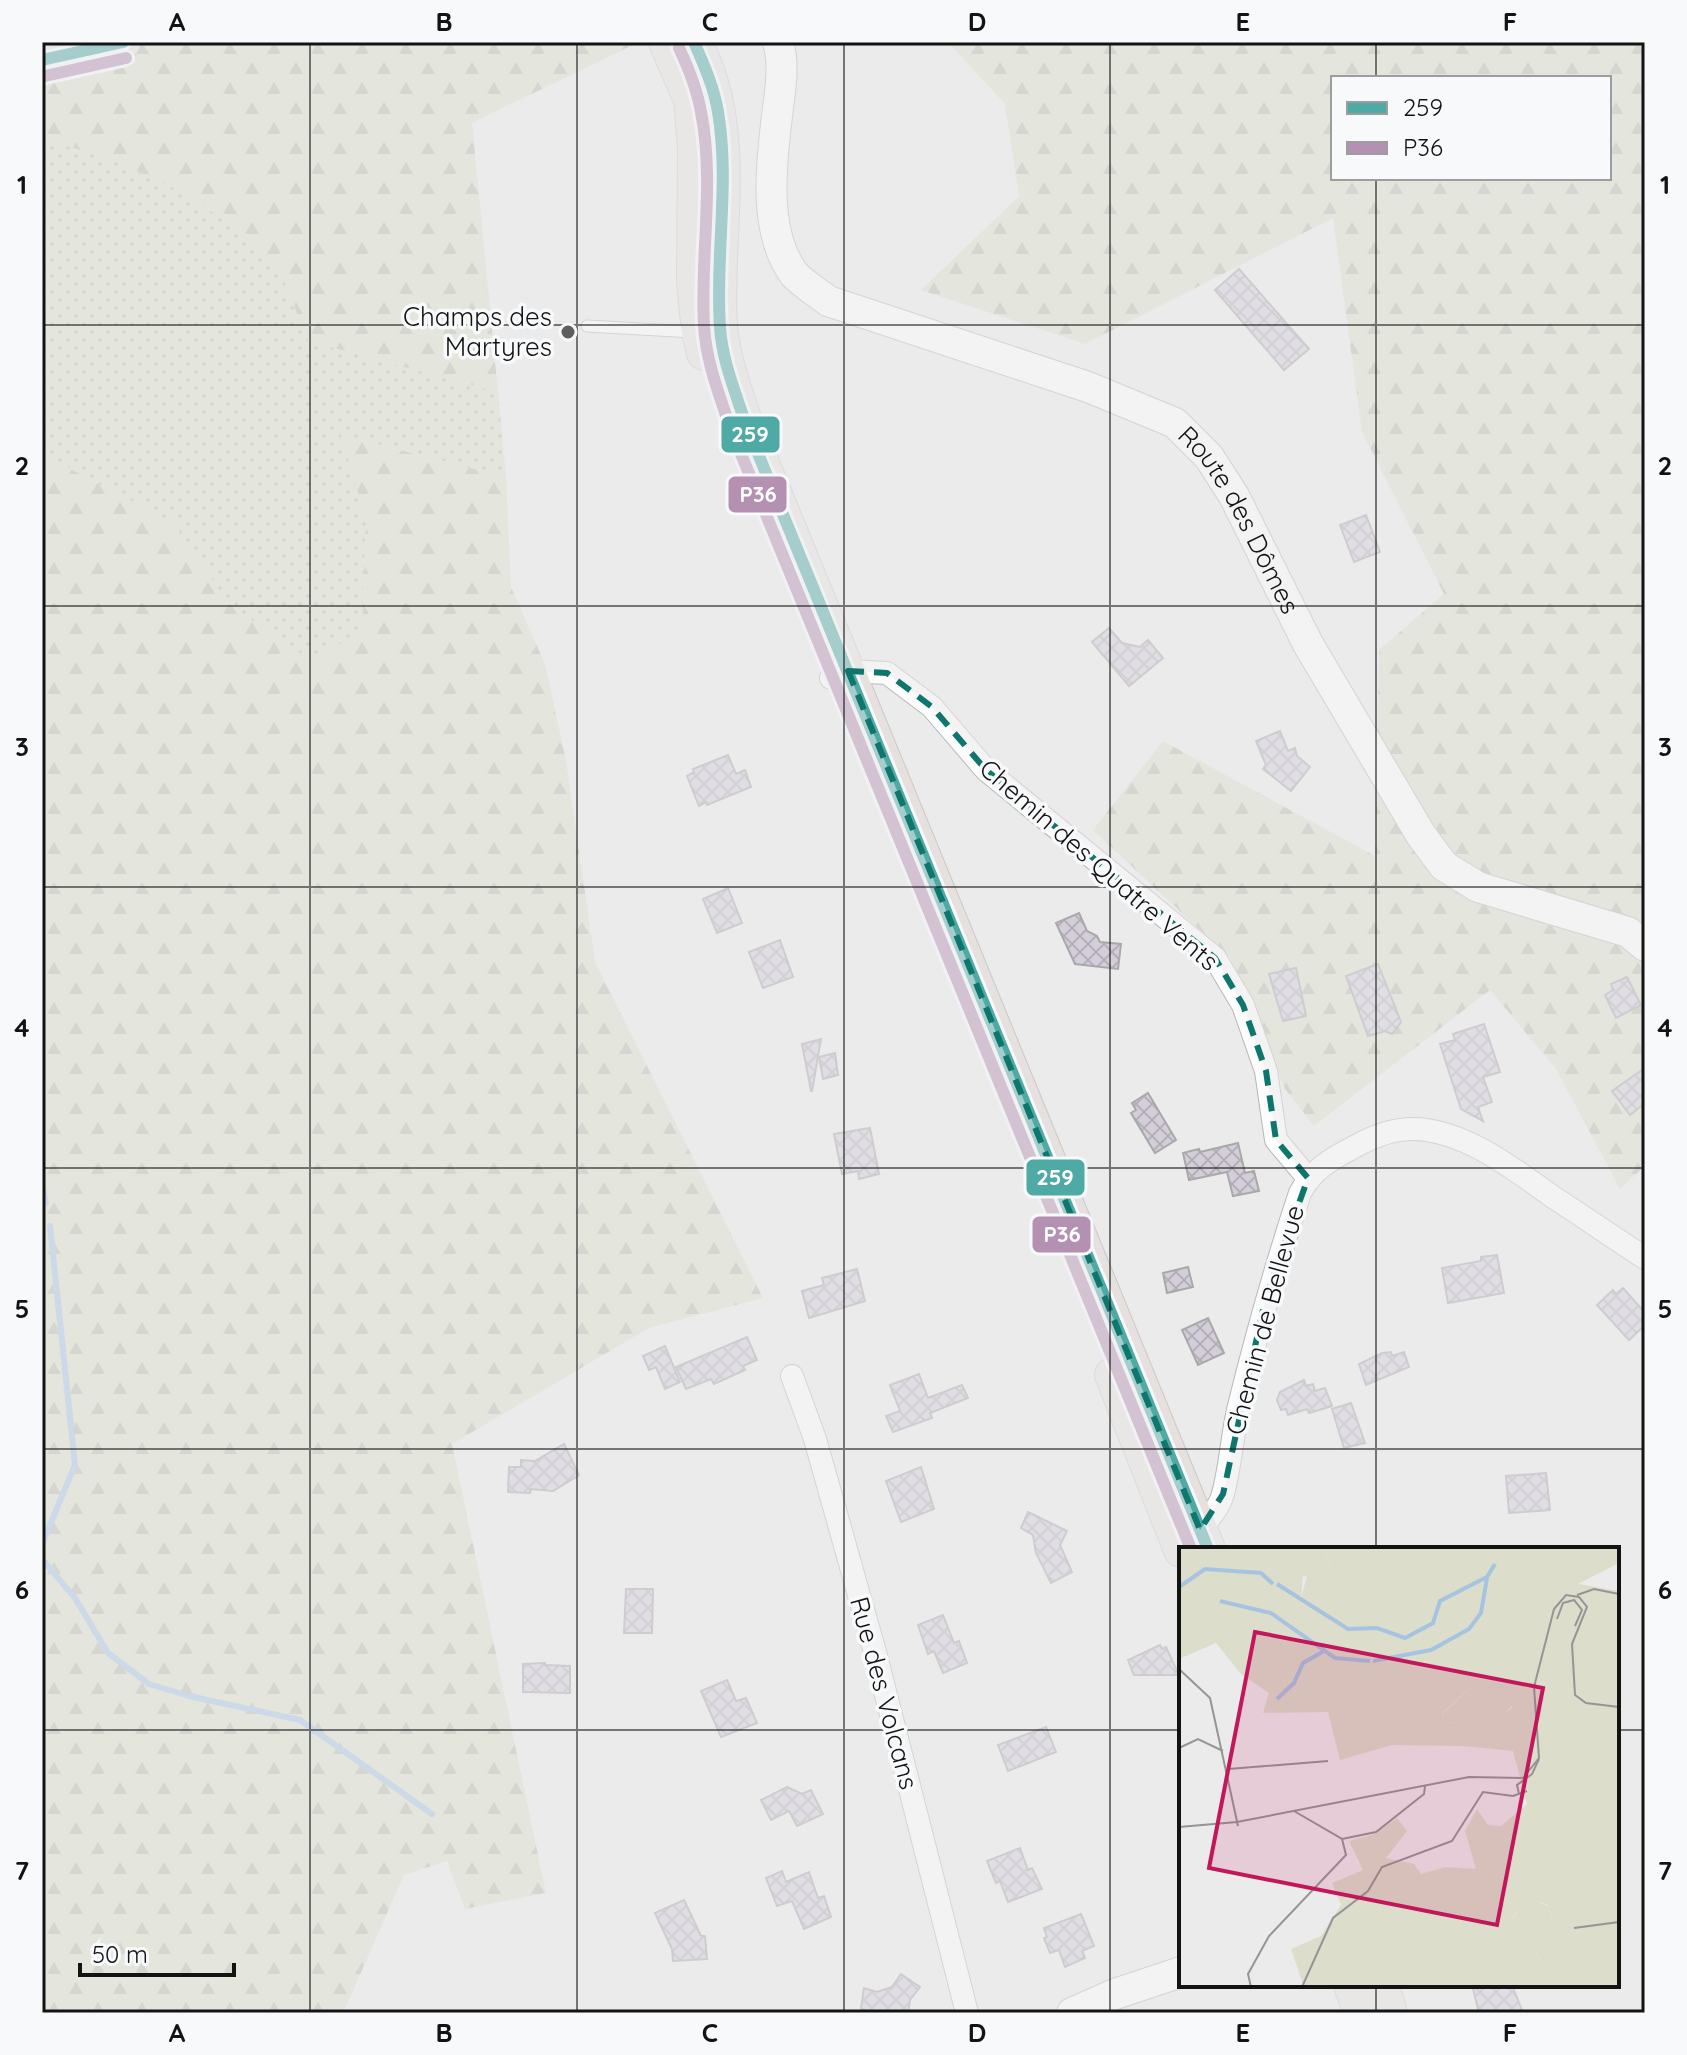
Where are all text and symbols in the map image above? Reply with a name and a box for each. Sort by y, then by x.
text: A [169,5,186,38]
text: B [435,5,453,38]
text: C [702,5,718,38]
text: D [968,5,986,38]
text: E [1236,5,1250,38]
text: F [1503,5,1517,38]
legend [1331,76,1611,180]
text: 259 [1403,92,1443,122]
text: P36 [1403,132,1443,162]
text: 1 [17,168,27,201]
text: 1 [1660,168,1670,201]
place label: Champs des Martyres [403,300,552,363]
marker: Champs des Martyres [559,323,577,341]
line badge: 259 [720,415,781,454]
street label: Route des Dômes [1171,419,1307,619]
text: 259 [731,420,769,448]
text: 2 [15,449,29,482]
text: 2 [1658,449,1672,482]
line badge: P36 [727,475,788,514]
text: P36 [739,480,777,508]
text: 3 [15,730,29,763]
text: 3 [1658,730,1672,763]
street label: Chemin des Quatre Vents [973,752,1226,978]
text: 4 [14,1011,30,1044]
text: 4 [1657,1011,1673,1044]
line badge: 259 [1025,1158,1086,1197]
text: 259 [1036,1163,1074,1191]
street label: Chemin de Bellevue [1218,1201,1311,1438]
line badge: P36 [1031,1215,1092,1254]
text: P36 [1043,1220,1081,1248]
text: 5 [15,1292,29,1325]
text: 5 [1658,1292,1672,1325]
inset map [1179,1547,1619,1987]
text: 6 [15,1573,29,1606]
text: 6 [1658,1573,1672,1606]
street label: Rue des Volcans [843,1593,926,1793]
text: 7 [15,1854,29,1887]
text: 7 [1658,1854,1672,1887]
scale bar [80,1927,234,1977]
text: 50 m [92,1939,148,1969]
text: A [169,2016,186,2049]
text: B [435,2016,453,2049]
text: C [702,2016,718,2049]
text: D [968,2016,986,2049]
text: E [1236,2016,1250,2049]
text: F [1503,2016,1517,2049]

